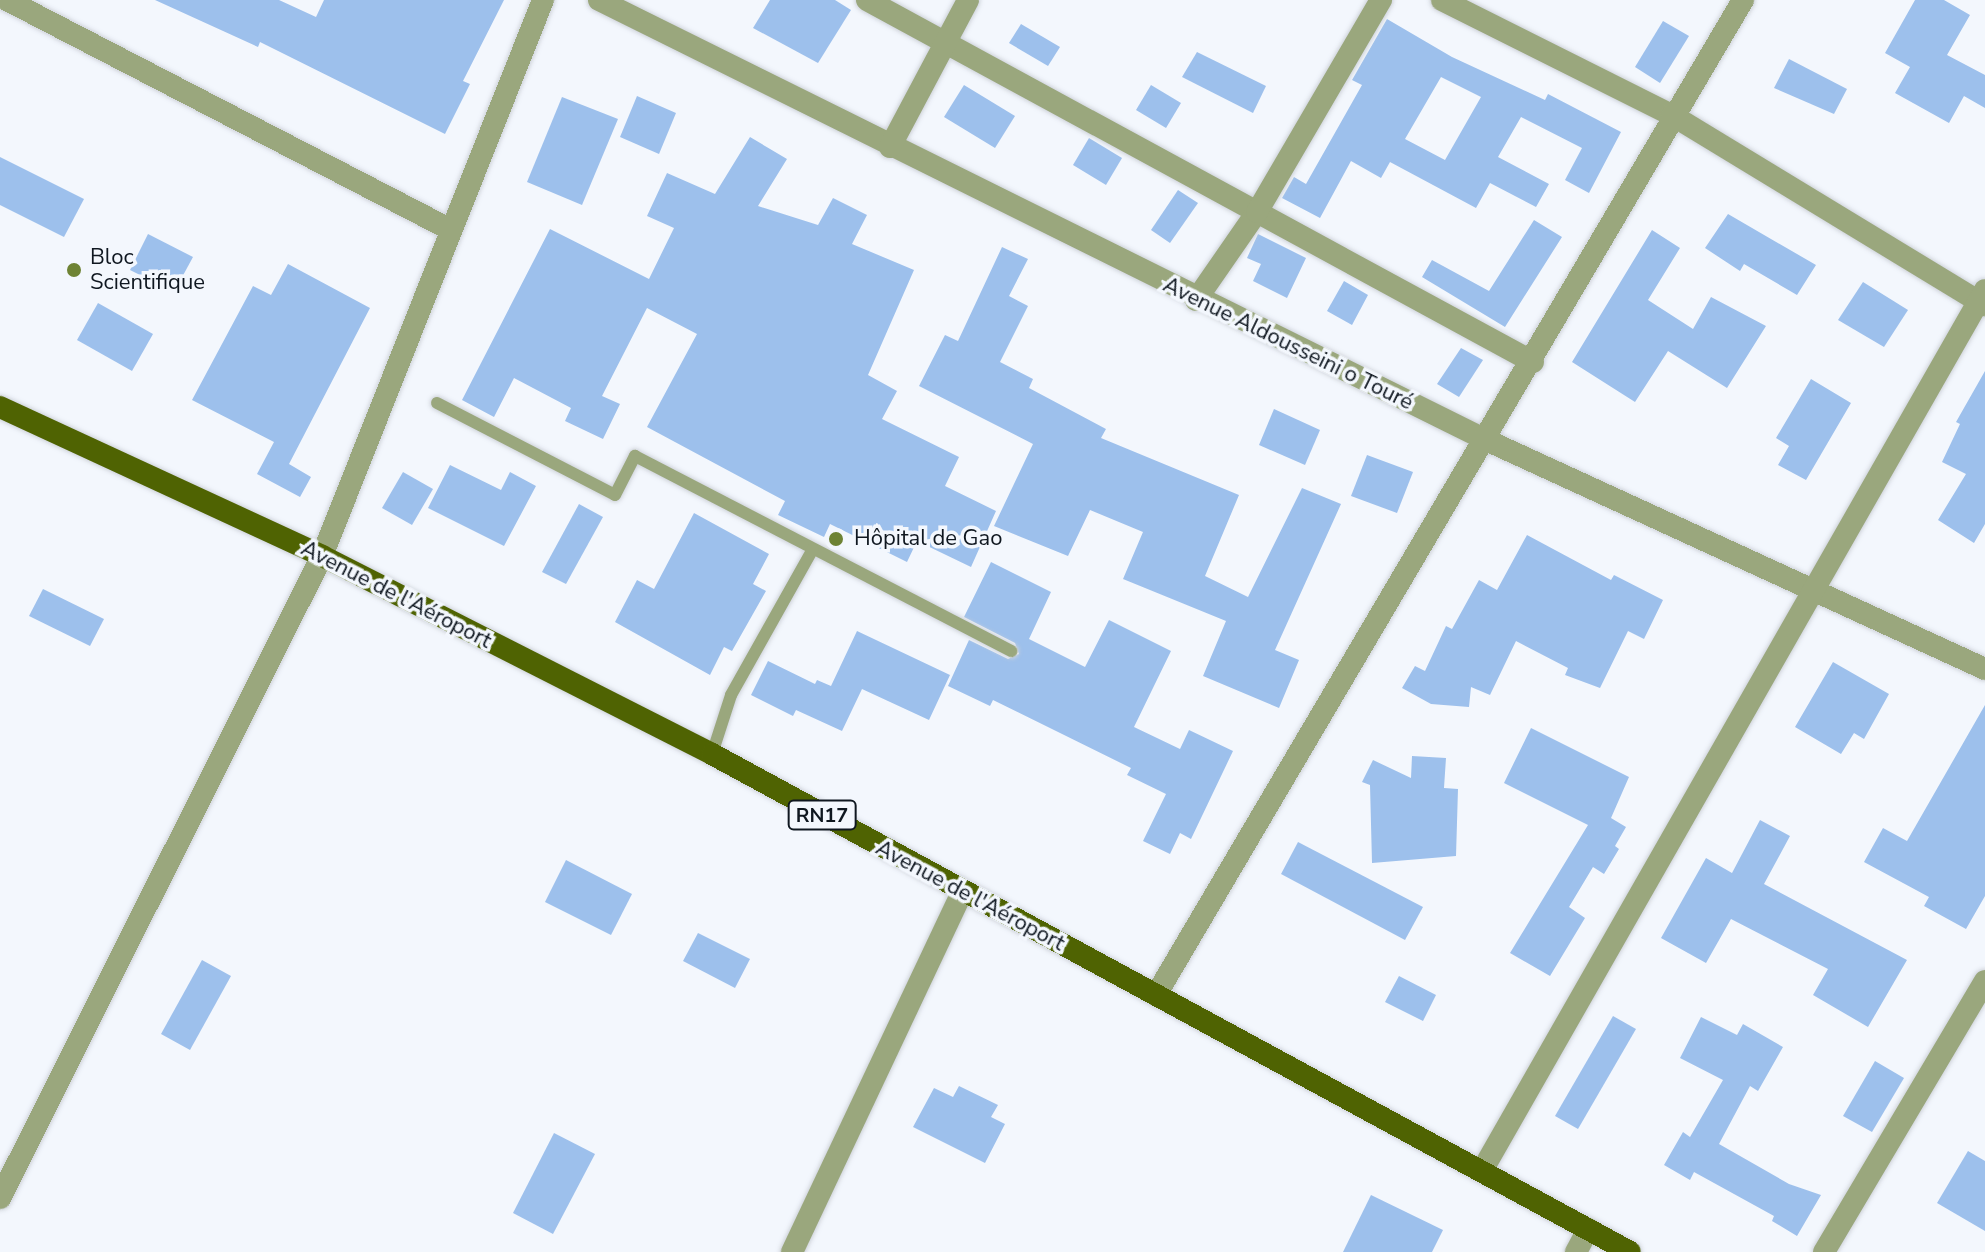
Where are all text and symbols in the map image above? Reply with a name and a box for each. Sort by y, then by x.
place label: Bloc Scientifique [90,244,205,296]
marker: Bloc Scientifique [65,261,83,279]
street label: Avenue Aldousseini o Touré [1159,272,1417,416]
place label: Hôpital de Gao [854,526,1002,552]
marker: Hôpital de Gao [825,528,847,550]
street label: Avenue de l'Aéroport [296,536,496,654]
road number: RN17 [786,799,858,831]
street label: Avenue de l'Aéroport [871,835,1069,957]

